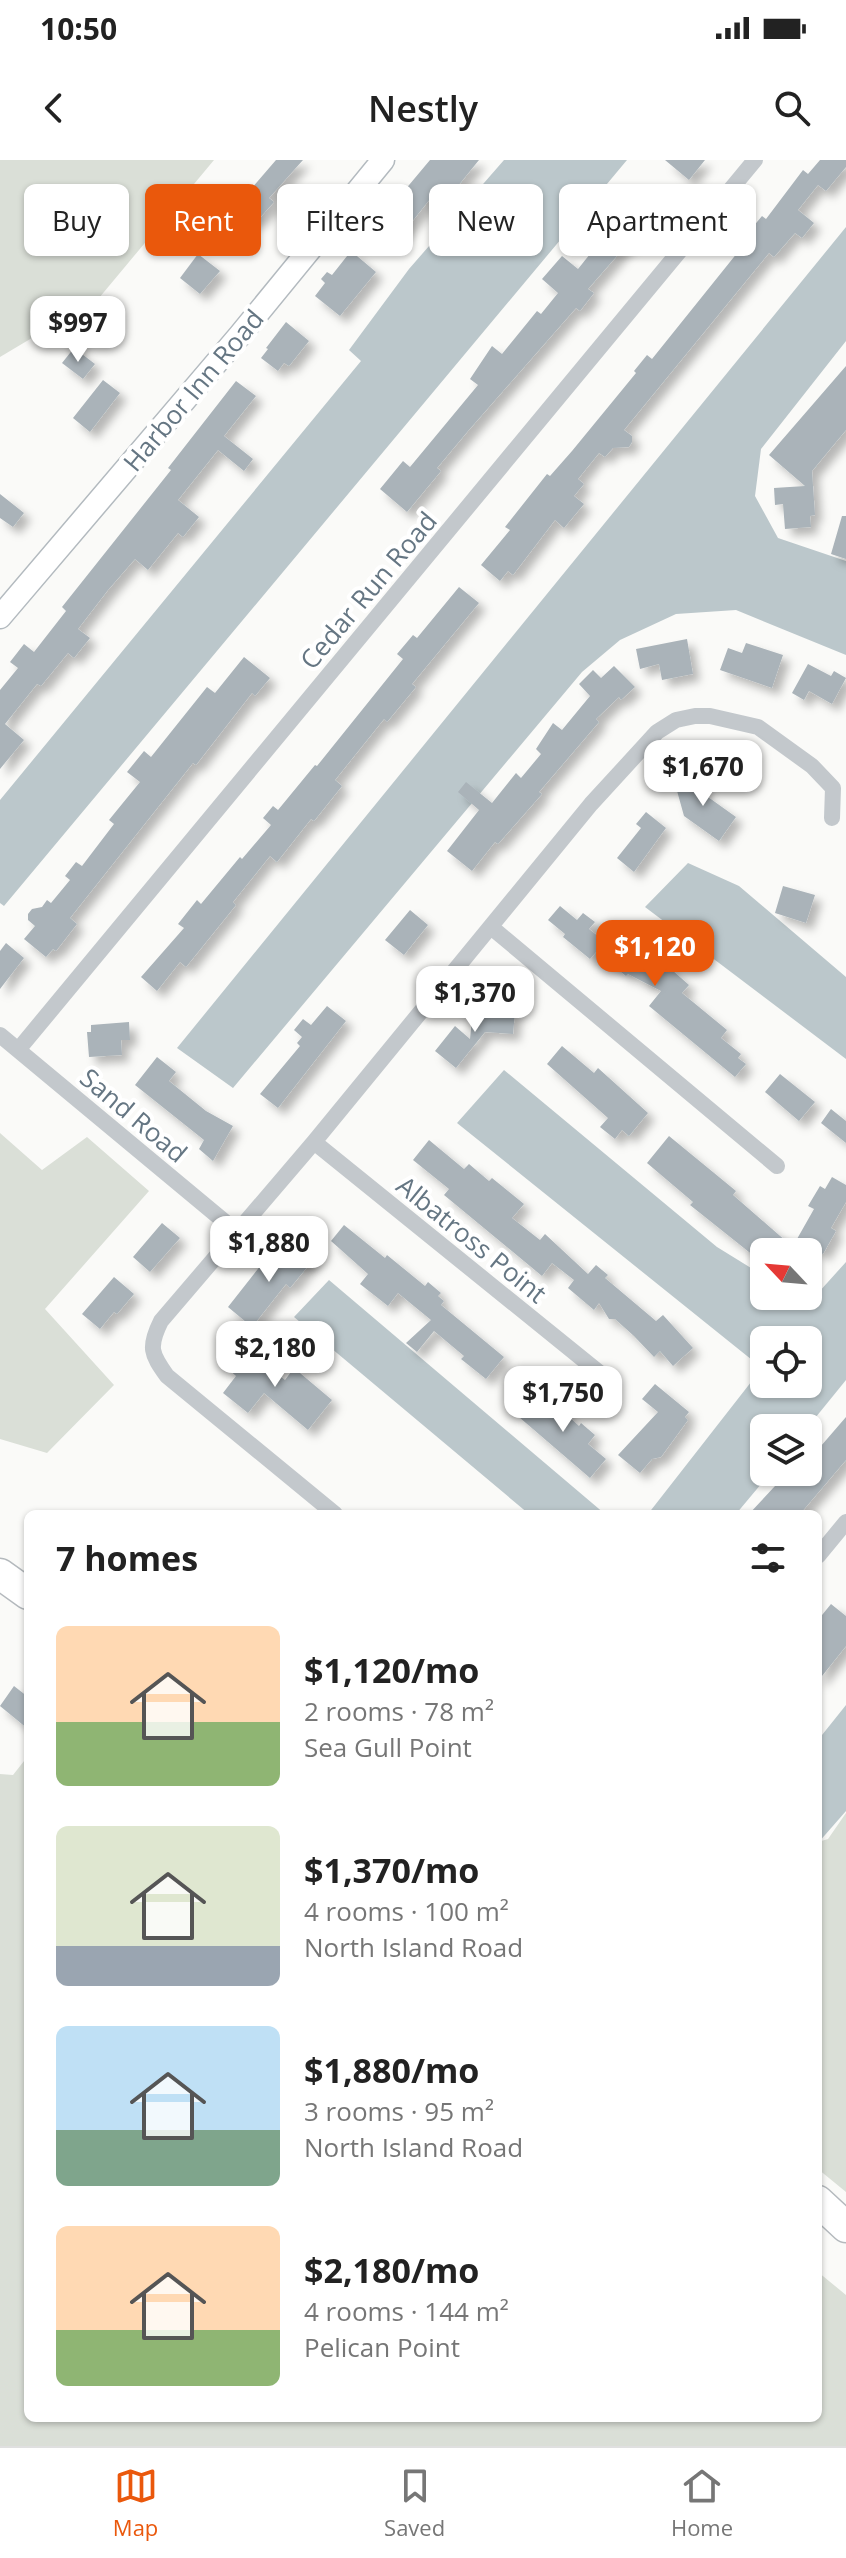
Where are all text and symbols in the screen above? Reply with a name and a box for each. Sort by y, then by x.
text: 10:50 [40,8,117,49]
text: Nestly [368,84,478,133]
icon: back [32,86,76,130]
icon: search [770,86,814,130]
chip: Buy [24,184,129,256]
chip: Rent [145,184,261,256]
chip: Filters [277,184,413,256]
chip: New [429,184,543,256]
chip: Apartment [559,184,756,256]
pin: $997 [31,296,125,364]
street label: Harbor Inn Road [115,301,271,479]
text: $997 [48,304,108,340]
street label: Cedar Run Road [291,504,445,676]
pin: $1,670 [638,740,768,808]
text: $1,670 [662,748,744,784]
pin: $1,120 [590,920,720,988]
text: $1,120 [614,928,696,964]
pin: $1,370 [410,966,540,1034]
text: $1,370 [434,974,516,1010]
street label: Sand Road [73,1060,195,1170]
street label: Albatross Point [389,1167,555,1311]
pin: $1,880 [204,1216,334,1284]
text: $1,880 [228,1224,310,1260]
north arrow [750,1238,822,1310]
map controls [750,1238,822,1486]
pin: $2,180 [210,1321,340,1389]
button: locate [750,1326,822,1398]
text: $2,180 [234,1329,316,1365]
pin: $1,750 [498,1366,628,1434]
text: $1,750 [522,1374,604,1410]
button: layers [750,1414,822,1486]
text: 7 homes [56,1535,198,1581]
icon: filters [746,1536,790,1580]
text: $1,120/mo [304,1647,479,1693]
icon: home [120,1658,216,1754]
text: 2 rooms · 78 m² [304,1693,494,1729]
text: Sea Gull Point [304,1729,472,1765]
text: $1,370/mo [304,1847,479,1893]
icon: home [120,1858,216,1954]
text: 4 rooms · 100 m² [304,1893,509,1929]
text: North Island Road [304,1929,523,1965]
text: $1,880/mo [304,2047,479,2093]
icon: home [120,2058,216,2154]
text: 3 rooms · 95 m² [304,2093,494,2129]
text: North Island Road [304,2129,523,2165]
text: $2,180/mo [304,2247,479,2293]
icon: home [120,2258,216,2354]
text: 4 rooms · 144 m² [304,2293,509,2329]
text: Pelican Point [304,2329,460,2365]
tab: Map [113,2464,158,2542]
tab: Saved [384,2464,445,2542]
tab: Home [671,2464,733,2542]

